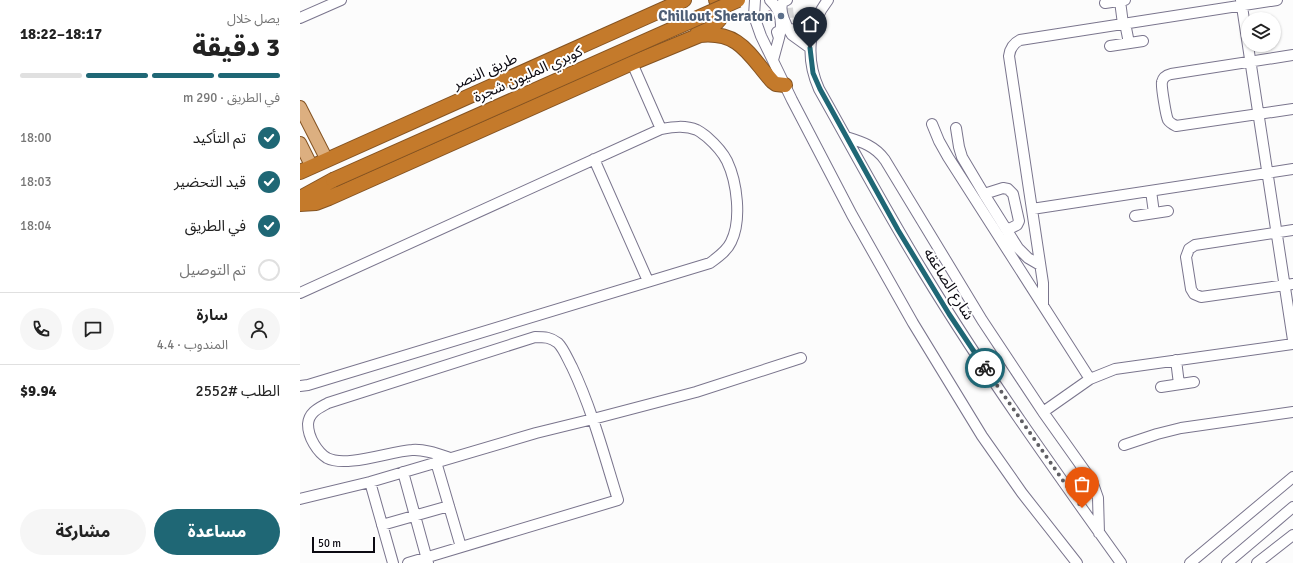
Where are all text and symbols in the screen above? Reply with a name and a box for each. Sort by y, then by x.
place label: Chillout Sheraton [658,7,773,25]
pin [793,7.0,827,48]
text: يصل خلال [227,11,280,27]
marker: Chillout Sheraton [776,11,786,21]
map controls [1241,12,1281,52]
button: layers [1241,12,1281,52]
icon: home [799,13,821,35]
text: 18:17–18:22 [20,25,102,43]
text: 3 دقيقة [192,32,280,64]
street label: كوبري المليون شجرة [471,42,587,108]
street label: طريق النصر [449,49,520,94]
text: في الطريق · 290 m [183,90,280,106]
icon: check [258,127,280,149]
text: تم التأكيد [193,129,246,147]
text: 18:00 [20,130,52,146]
icon: check [258,171,280,193]
text: قيد التحضير [174,173,246,191]
text: 18:03 [20,174,52,190]
icon: check [258,215,280,237]
text: في الطريق [185,217,246,235]
text: 18:04 [20,218,52,234]
street label: شارع الصاعقه [917,245,978,325]
text: تم التوصيل [180,261,246,279]
text: سارة [196,306,228,324]
button: phone [20,308,62,350]
button: chat [72,308,114,350]
button: person [238,308,280,350]
text: المندوب · 4.4 [157,337,228,353]
courier [965,348,1005,388]
icon: bike [974,357,996,379]
text: $9.94 [20,382,57,400]
text: الطلب #2552 [196,382,280,400]
pin [1065,467,1099,508]
icon: bag [1071,473,1093,495]
button: مشاركة [20,509,146,555]
button: مساعدة [154,509,280,555]
scale bar [312,535,375,554]
text: 50 m [318,537,341,550]

